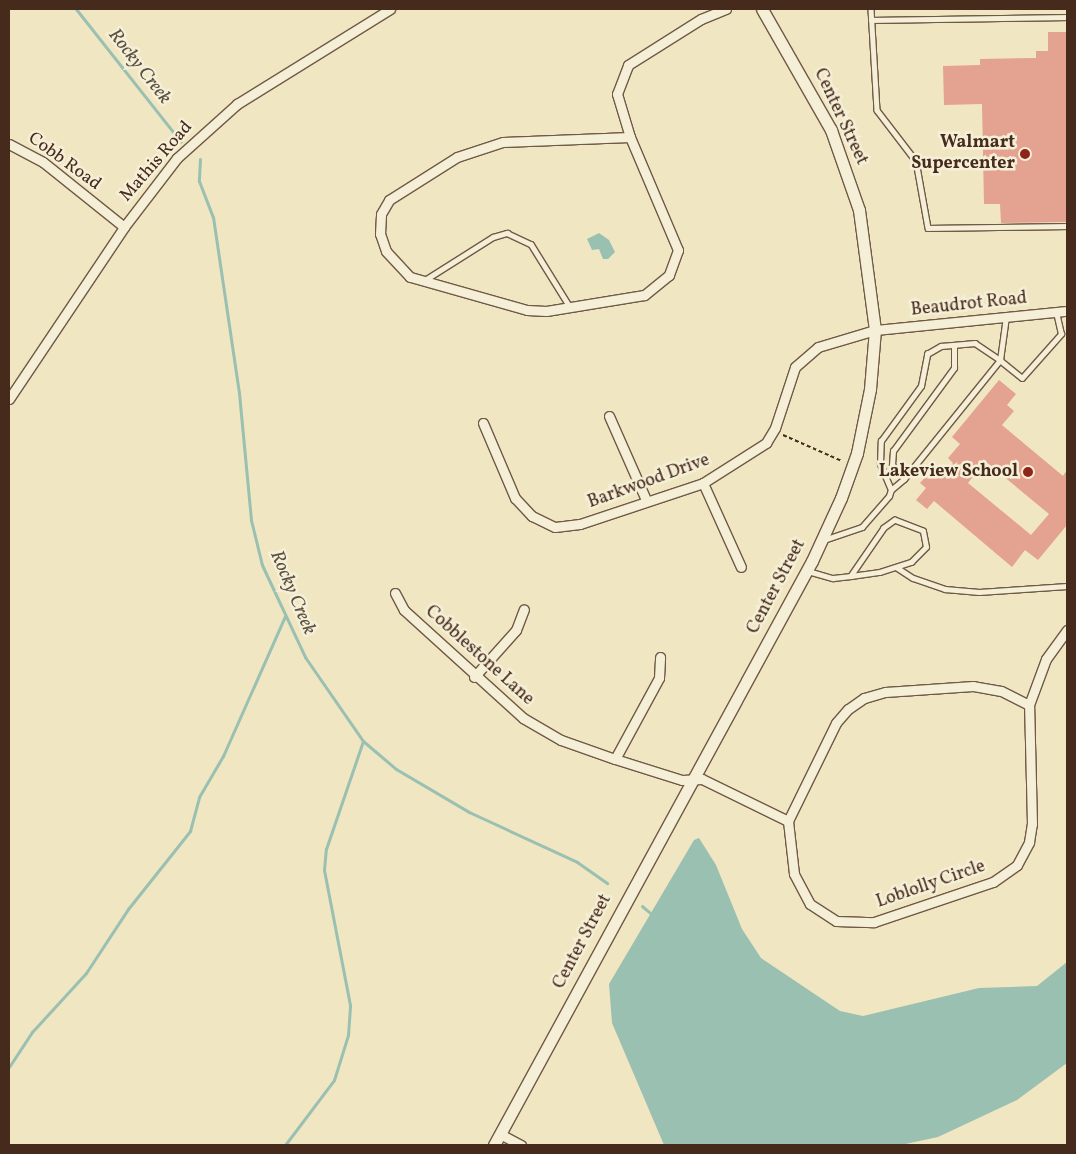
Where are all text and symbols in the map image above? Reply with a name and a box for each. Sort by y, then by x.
water label: Rocky Creek [103,25,175,109]
street label: Center Street [808,65,872,169]
street label: Mathis Road [116,117,198,207]
street label: Cobb Road [23,128,105,196]
place label: Walmart Supercenter [911,133,1015,176]
marker: Walmart Supercenter [1019,148,1031,160]
street label: Beaudrot Road [910,288,1028,322]
street label: Barkwood Drive [585,450,713,514]
place label: Lakeview School [879,461,1018,483]
marker: Lakeview School [1022,466,1034,478]
street label: Center Street [743,536,811,638]
water label: Rocky Creek [264,547,320,639]
street label: Cobblestone Lane [420,601,538,711]
street label: Loblolly Circle [873,856,989,914]
street label: Center Street [549,891,617,993]

